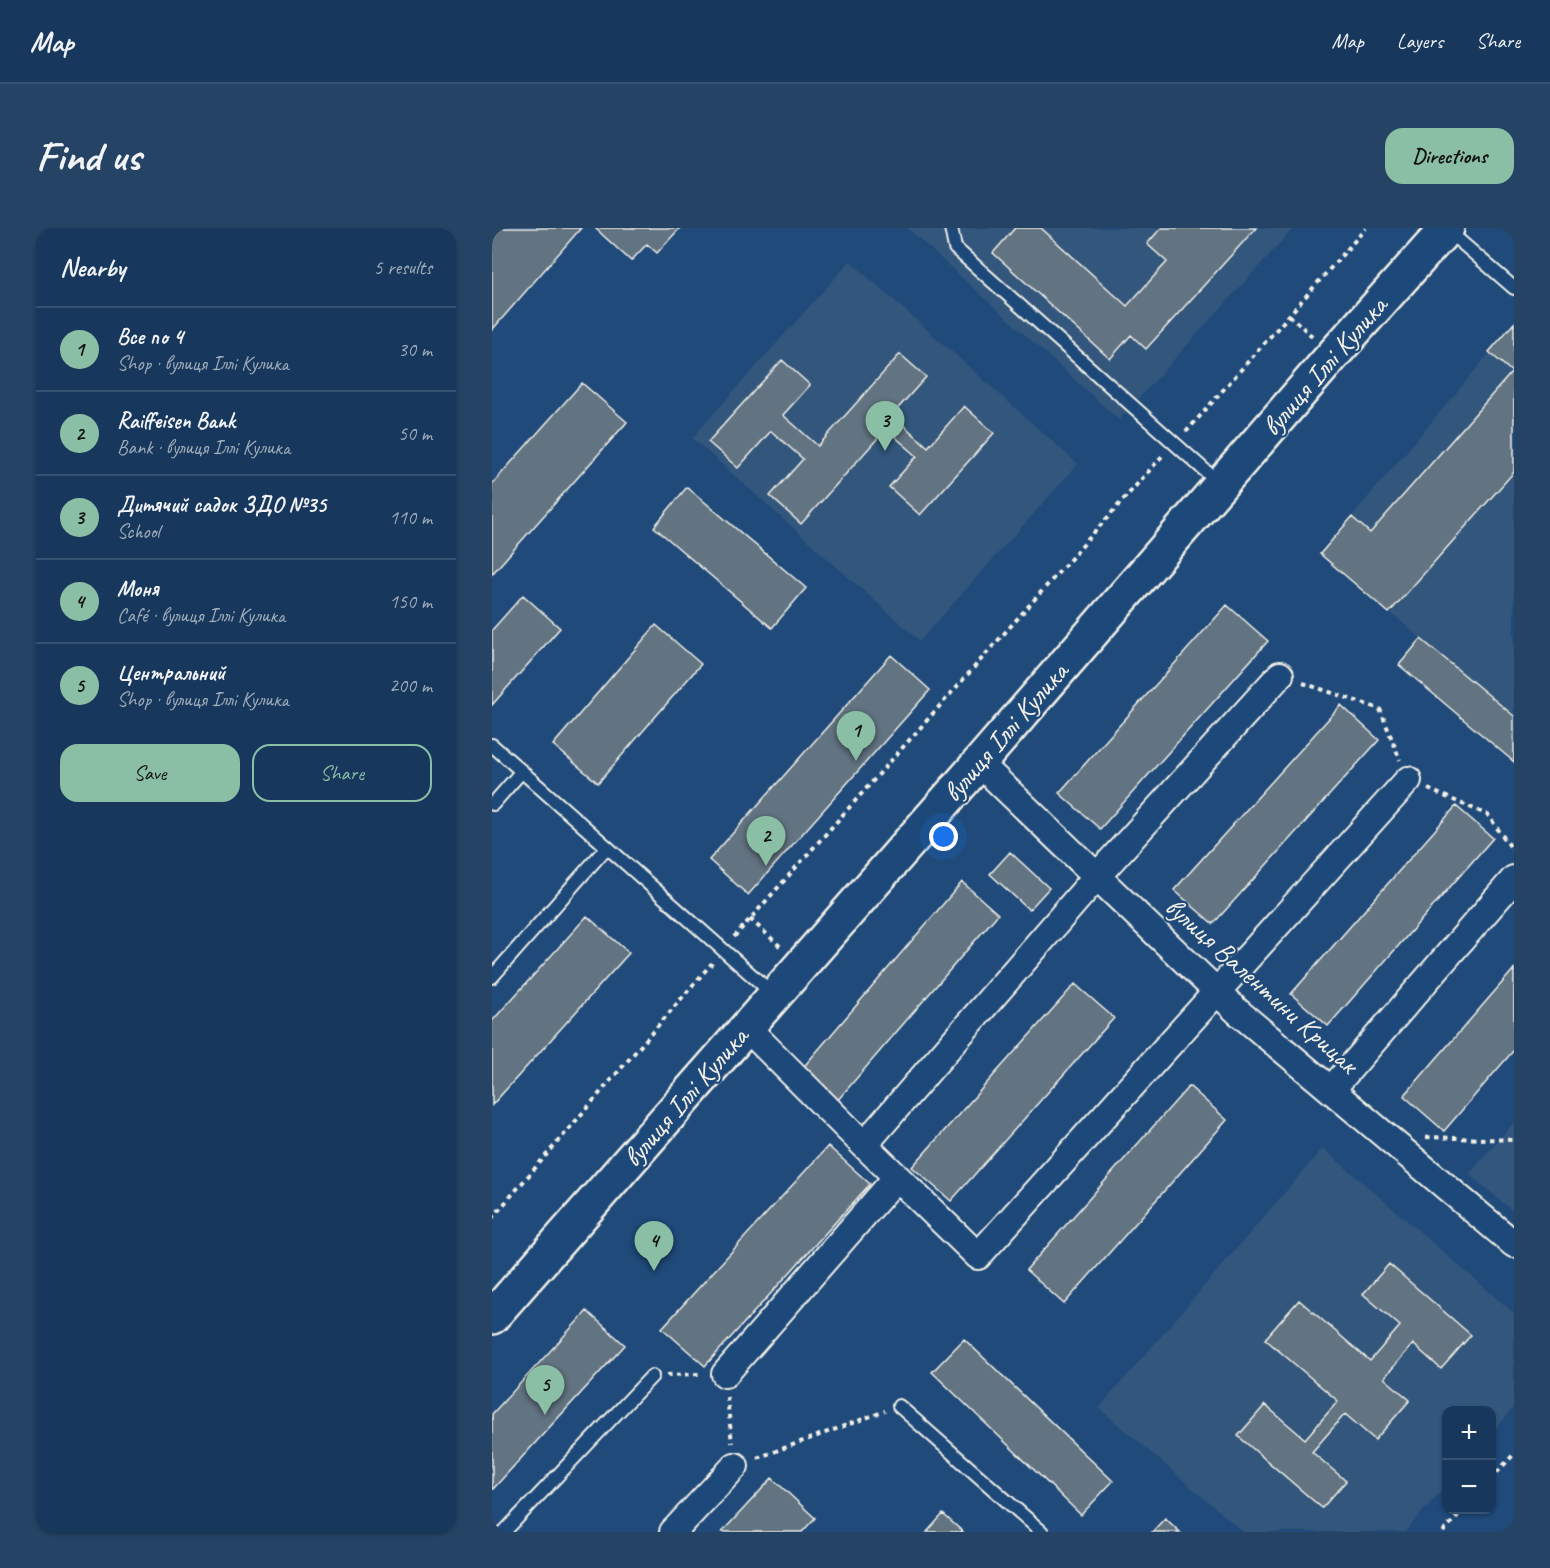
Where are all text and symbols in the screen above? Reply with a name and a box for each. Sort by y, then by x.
text: Map [30,24,73,59]
text: Map [1331,28,1364,54]
text: Layers [1397,28,1443,54]
text: Share [1476,28,1520,54]
button: Directions [1385,128,1514,184]
text: Find us [36,130,141,183]
text: Nearby [60,251,125,284]
text: 5 results [373,255,432,280]
street label: вулиця Іллі Кулика [1254,287,1396,443]
text: Все по 4 [117,323,183,351]
text: 1 [75,337,84,362]
text: 30 m [398,337,432,362]
text: Shop · вулиця Іллі Кулика [117,351,289,376]
pin: 3 [866,402,904,451]
text: Raiffeisen Bank [117,407,235,435]
text: 2 [75,421,84,446]
text: 50 m [398,421,432,446]
text: Bank · вулиця Іллі Кулика [117,435,290,460]
text: Дитячий садок ЗДО №35 [117,491,326,519]
text: 3 [75,505,84,530]
text: 110 m [389,505,432,530]
text: School [117,519,160,544]
text: Моня [117,575,159,603]
text: 4 [75,589,84,614]
text: 150 m [389,589,432,614]
text: Café · вулиця Іллі Кулика [117,603,285,628]
street label: вулиця Іллі Кулика [935,653,1077,809]
text: Центральний [117,659,225,687]
text: 5 [75,673,84,698]
text: 200 m [389,673,432,698]
text: Shop · вулиця Іллі Кулика [117,687,289,712]
pin: 1 [836,712,876,761]
button: Save [60,744,240,802]
button: Share [252,744,432,802]
pin: 2 [746,816,786,866]
your location [929,822,958,851]
street label: вулиця Валентини Крицак [1158,889,1368,1083]
street label: вулиця Іллі Кулика [615,1018,757,1174]
pin: 4 [634,1222,674,1271]
pin: 5 [526,1366,564,1415]
map controls [1442,1406,1496,1514]
button: + [1442,1406,1496,1460]
button: − [1442,1460,1496,1514]

